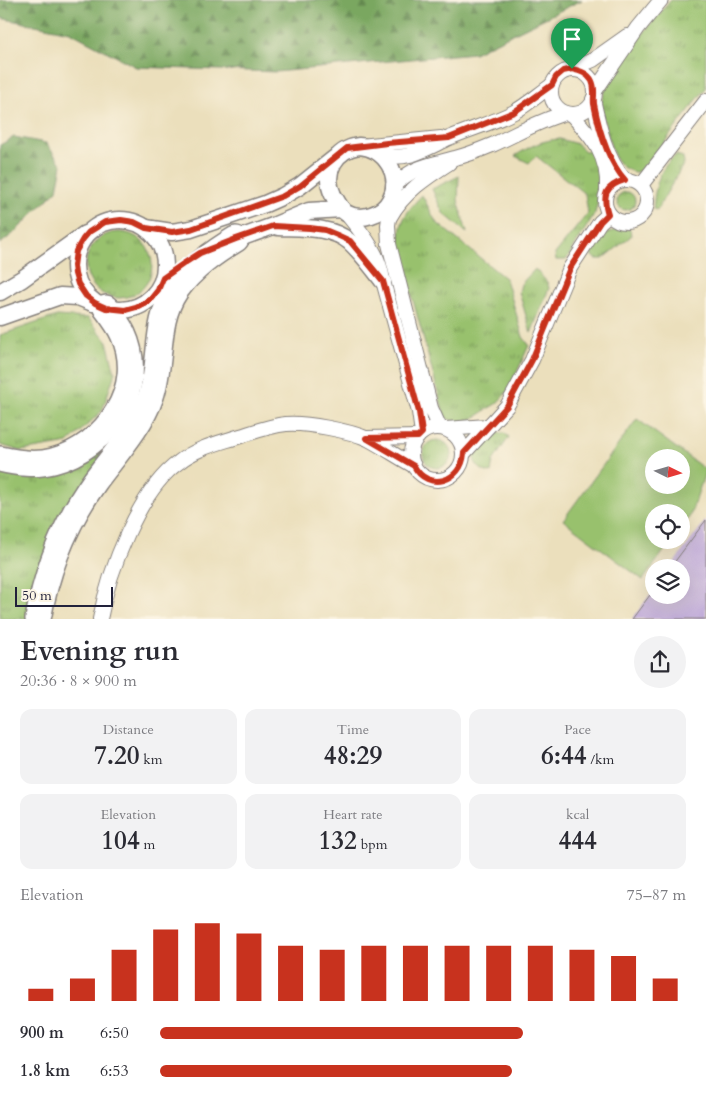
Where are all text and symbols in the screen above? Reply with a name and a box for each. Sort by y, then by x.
pin [551,18,593,69]
icon: arrive [558,25,586,53]
north arrow [645,449,690,494]
map controls [645,449,690,604]
button: locate [645,504,690,549]
button: layers [645,559,690,604]
scale bar [15,584,112,607]
text: 50 m [22,586,52,605]
text: Evening run [20,632,179,670]
button: share [634,636,686,688]
text: 20:36 · 8 × 900 m [20,670,137,692]
text: Distance [103,720,154,739]
text: Time [337,720,369,739]
text: Pace [564,720,591,739]
text: 7.20 [94,739,140,773]
text: 48:29 [324,739,382,773]
text: 6:44 [541,739,587,773]
text: km [140,750,163,769]
text: /km [587,750,614,769]
text: Elevation [101,805,156,824]
text: Heart rate [323,805,383,824]
text: kcal [566,805,589,824]
text: 104 [101,824,140,858]
text: 132 [318,824,357,858]
text: 444 [558,824,597,858]
text: m [140,835,155,854]
text: bpm [357,835,387,854]
text: Elevation [20,884,84,906]
text: 75–87 m [627,884,686,906]
text: 900 m [20,1022,64,1044]
text: 6:50 [100,1022,129,1044]
text: 1.8 km [20,1060,70,1082]
text: 6:53 [100,1060,129,1082]

